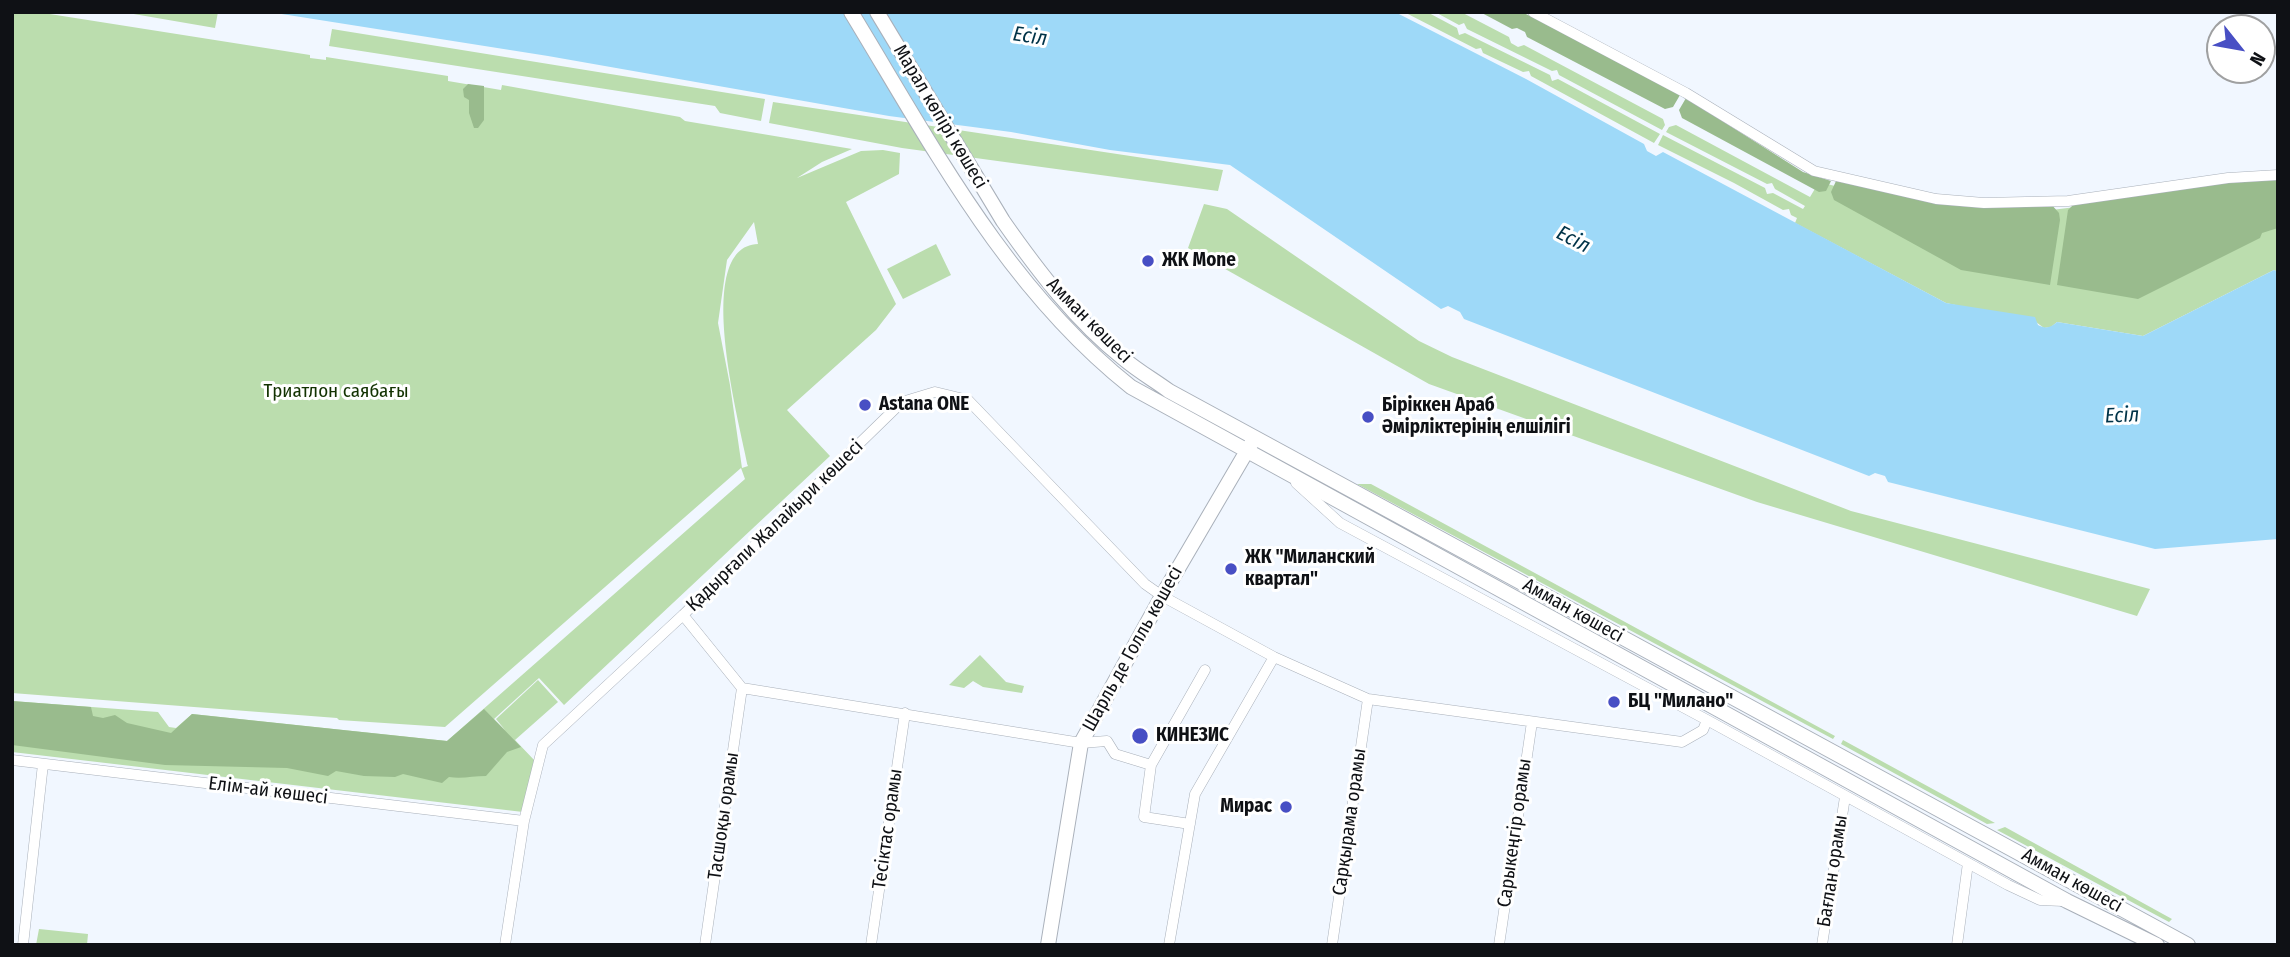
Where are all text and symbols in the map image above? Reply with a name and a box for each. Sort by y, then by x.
north arrow [2206,14,2276,84]
water label: Есіл [1011,22,1049,52]
street label: Марал көпірі көшесі [888,41,992,193]
text: N [2245,48,2271,70]
water label: Есіл [1552,221,1594,259]
place label: ЖК Mone [1162,250,1236,272]
marker: ЖК Mone [1140,253,1156,269]
street label: Амман көшесі [1041,273,1137,369]
park label: Триатлон саябағы [263,381,409,403]
place label: Astana ONE [879,394,969,416]
place label: Біріккен Араб Әмірліктерінің елшілігі [1382,395,1571,439]
marker: Astana ONE [857,397,873,413]
water label: Есіл [2104,403,2140,429]
marker: Біріккен Араб Әмірліктерінің елшілігі [1360,409,1376,425]
street label: Қадырғали Жалайыри көшесі [682,435,868,617]
place label: ЖК "Миланский квартал" [1245,547,1375,591]
marker: ЖК "Миланский квартал" [1223,561,1239,577]
street label: Шарль де Голль көшесі [1078,562,1188,736]
street label: Амман көшесі [1519,574,1627,648]
place label: БЦ "Милано" [1628,691,1733,713]
marker: БЦ "Милано" [1606,694,1622,710]
place label: КИНЕЗИС [1156,725,1229,747]
marker: КИНЕЗИС [1130,726,1150,746]
street label: Сарқырама орамы [1328,747,1372,897]
street label: Тасшоқы орамы [704,751,744,881]
street label: Сарыкеңгір орамы [1493,757,1537,909]
street label: Тесіктас орамы [868,767,908,891]
street label: Елім-ай көшесі [207,772,329,810]
place label: Мирас [1220,796,1272,818]
marker: Мирас [1278,799,1294,815]
street label: Бағлан орамы [1813,813,1853,929]
street label: Амман көшесі [2018,844,2126,918]

